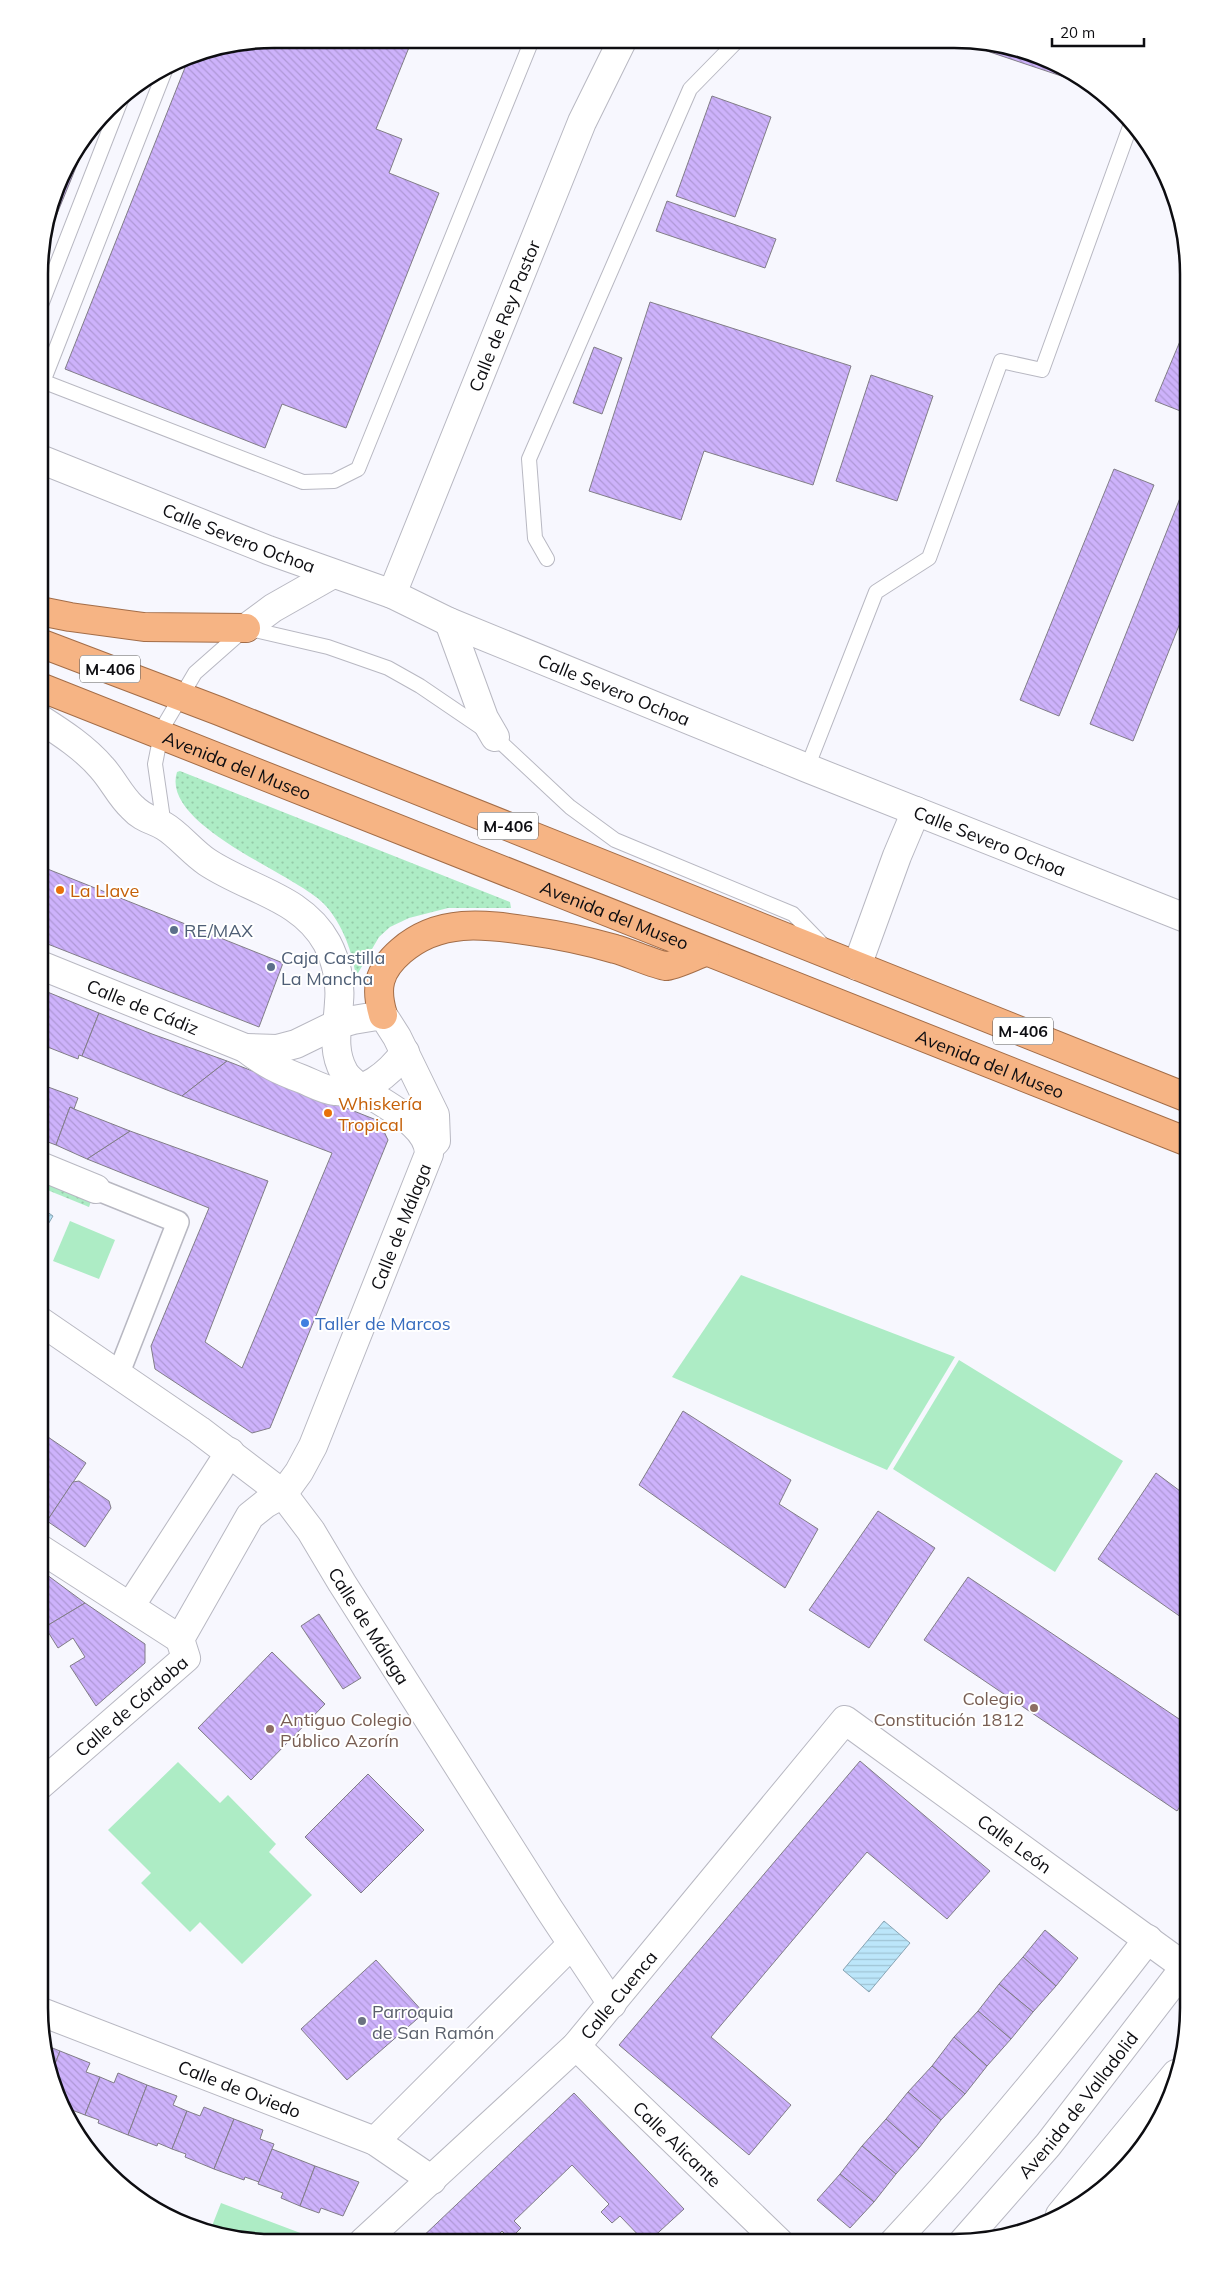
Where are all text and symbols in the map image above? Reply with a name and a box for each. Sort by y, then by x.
scale bar [1052,15,1144,47]
text: 20 m [1060,23,1095,42]
street label: Calle de Rey Pastor [463,236,545,395]
street label: Calle Severo Ochoa [159,498,318,577]
street label: Calle Severo Ochoa [535,648,694,731]
road number: M-406 [80,656,140,682]
street label: Avenida del Museo [160,725,315,805]
street label: Calle Severo Ochoa [910,800,1069,881]
road number: M-406 [478,812,538,839]
street label: Avenida del Museo [537,875,692,954]
place label: La Llave [70,879,139,902]
marker: La Llave [54,884,66,896]
place label: RE/MAX [184,919,253,942]
marker: RE/MAX [168,924,180,936]
place label: Caja Castilla La Mancha [281,946,385,990]
marker: Caja Castilla La Mancha [265,961,277,973]
street label: Calle de Cádiz [83,974,202,1040]
road number: M-406 [993,1018,1053,1044]
street label: Avenida del Museo [913,1024,1068,1103]
place label: Whiskería Tropical [338,1092,422,1136]
marker: Whiskería Tropical [322,1107,334,1119]
street label: Calle de Málaga [365,1160,436,1293]
place label: Taller de Marcos [315,1312,451,1335]
marker: Taller de Marcos [299,1317,311,1329]
street label: Calle de Málaga [324,1563,415,1689]
street label: Calle de Córdoba [70,1650,192,1761]
place label: Colegio Constitución 1812 [873,1687,1024,1731]
marker: Colegio Constitución 1812 [1028,1702,1040,1714]
place label: Antiguo Colegio Público Azorín [280,1708,412,1752]
marker: Antiguo Colegio Público Azorín [264,1723,276,1735]
street label: Calle León [973,1809,1056,1878]
street label: Calle Cuenca [575,1946,662,2044]
place label: Parroquia de San Ramón [372,2000,494,2044]
marker: Parroquia de San Ramón [356,2015,368,2027]
street label: Avenida de Valladolid [1013,2027,1143,2183]
street label: Calle de Oviedo [175,2054,304,2123]
street label: Calle Alicante [628,2096,726,2192]

